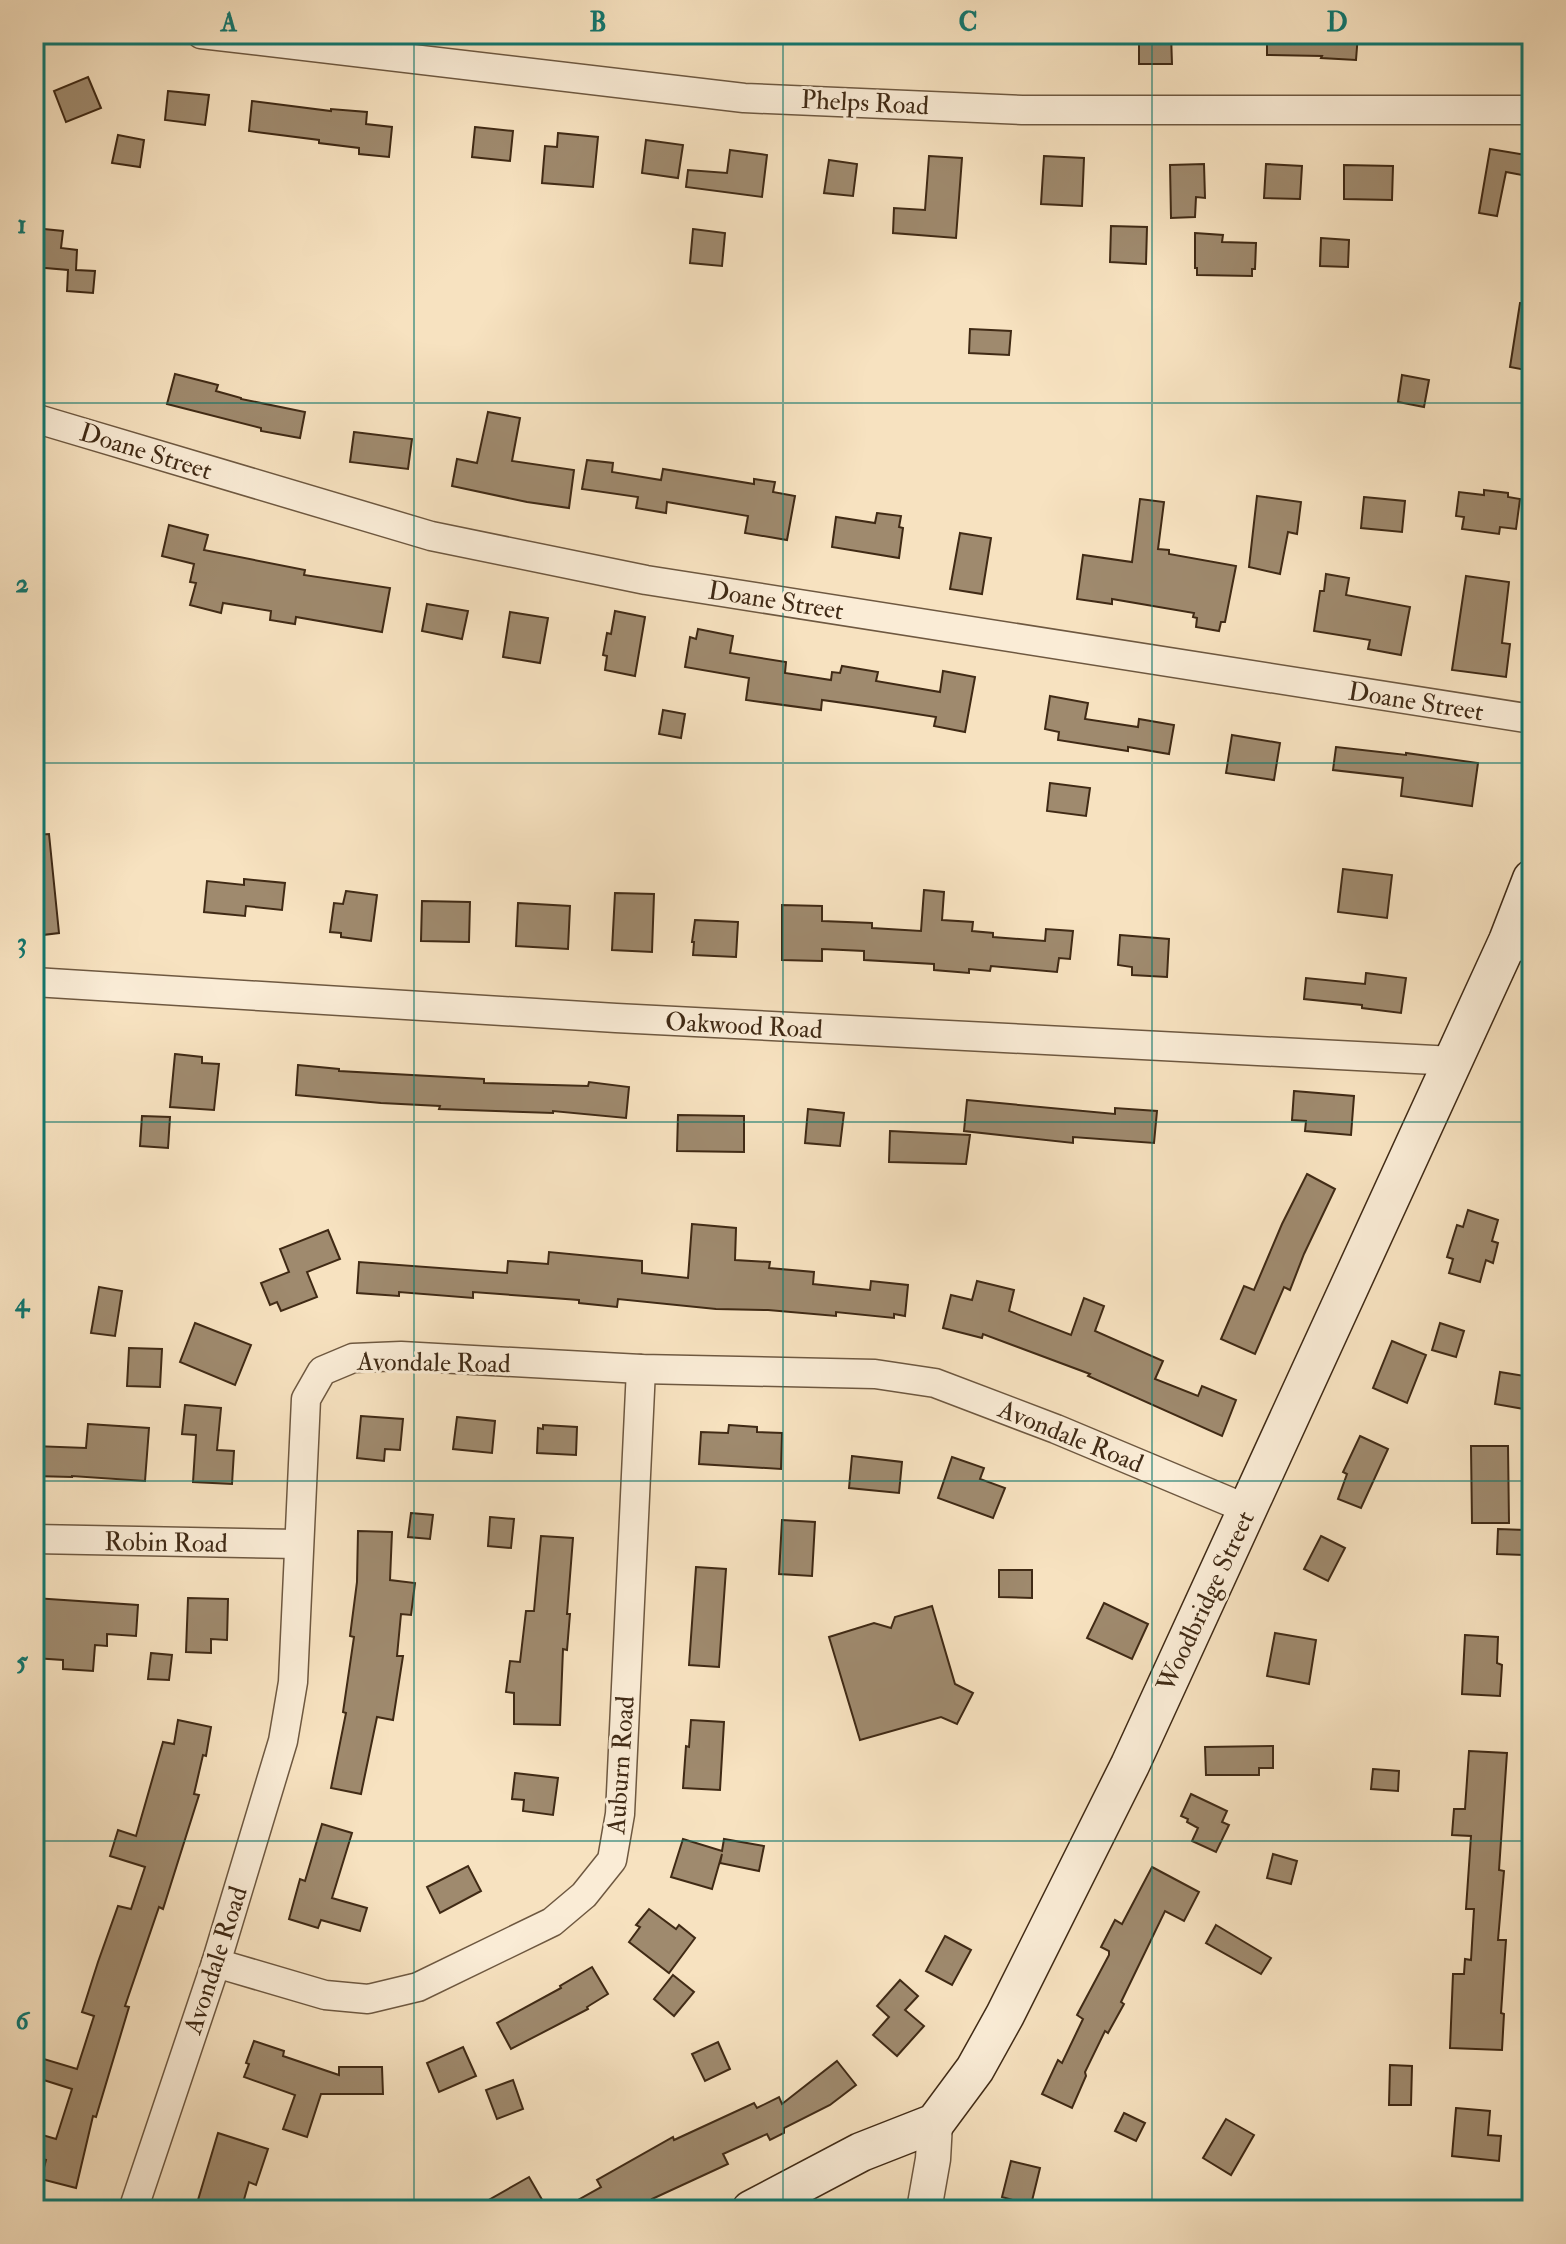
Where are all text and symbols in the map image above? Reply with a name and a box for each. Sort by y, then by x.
text: A [220,7,238,39]
text: B [589,7,607,39]
text: C [958,7,978,39]
text: D [1326,7,1348,39]
street label: Phelps Road [800,84,930,123]
text: 1 [17,209,27,241]
street label: Doane Street [76,417,216,487]
text: 2 [15,568,29,600]
street label: Doane Street [706,574,846,627]
street label: Doane Street [1346,675,1486,728]
text: 3 [17,927,27,959]
street label: Oakwood Road [664,1006,824,1046]
text: 4 [14,1287,31,1319]
street label: Avondale Road [356,1346,511,1380]
street label: Avondale Road [993,1393,1148,1481]
street label: Woodbridge Street [1150,1506,1262,1698]
street label: Robin Road [104,1526,228,1560]
text: 5 [16,1646,28,1678]
street label: Auburn Road [600,1695,642,1836]
street label: Avondale Road [177,1882,255,2039]
text: 6 [15,2005,30,2037]

